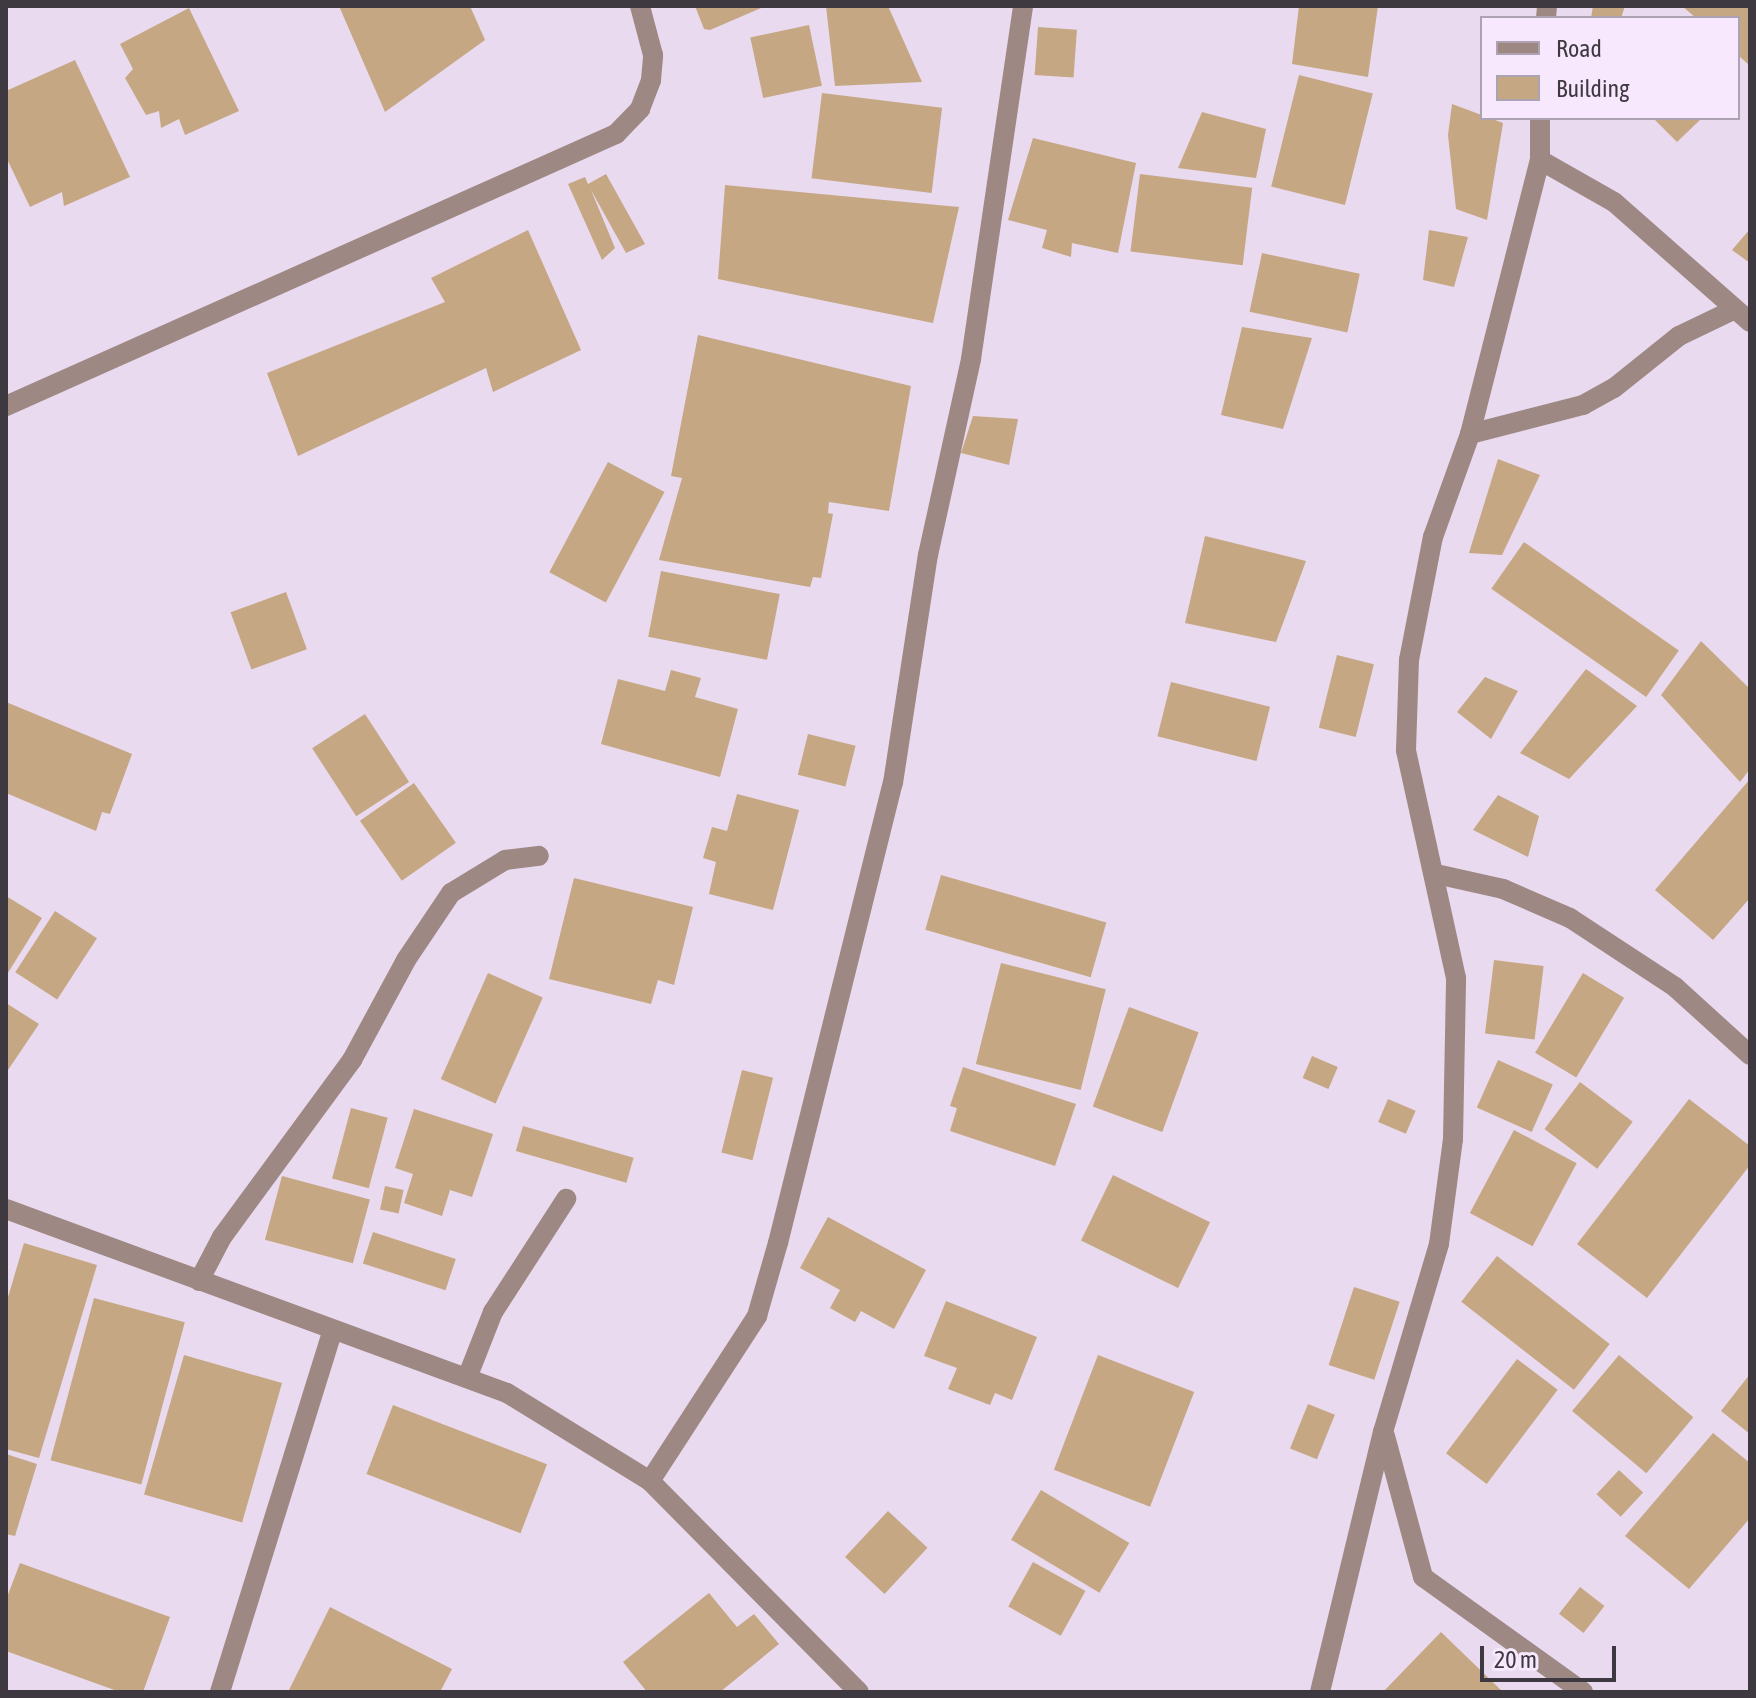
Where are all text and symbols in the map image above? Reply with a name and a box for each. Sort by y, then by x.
legend [1480,16,1740,120]
text: Road [1556,35,1602,62]
text: Building [1556,75,1629,102]
scale bar [1484,1630,1620,1680]
text: 20 m [1494,1646,1537,1673]

